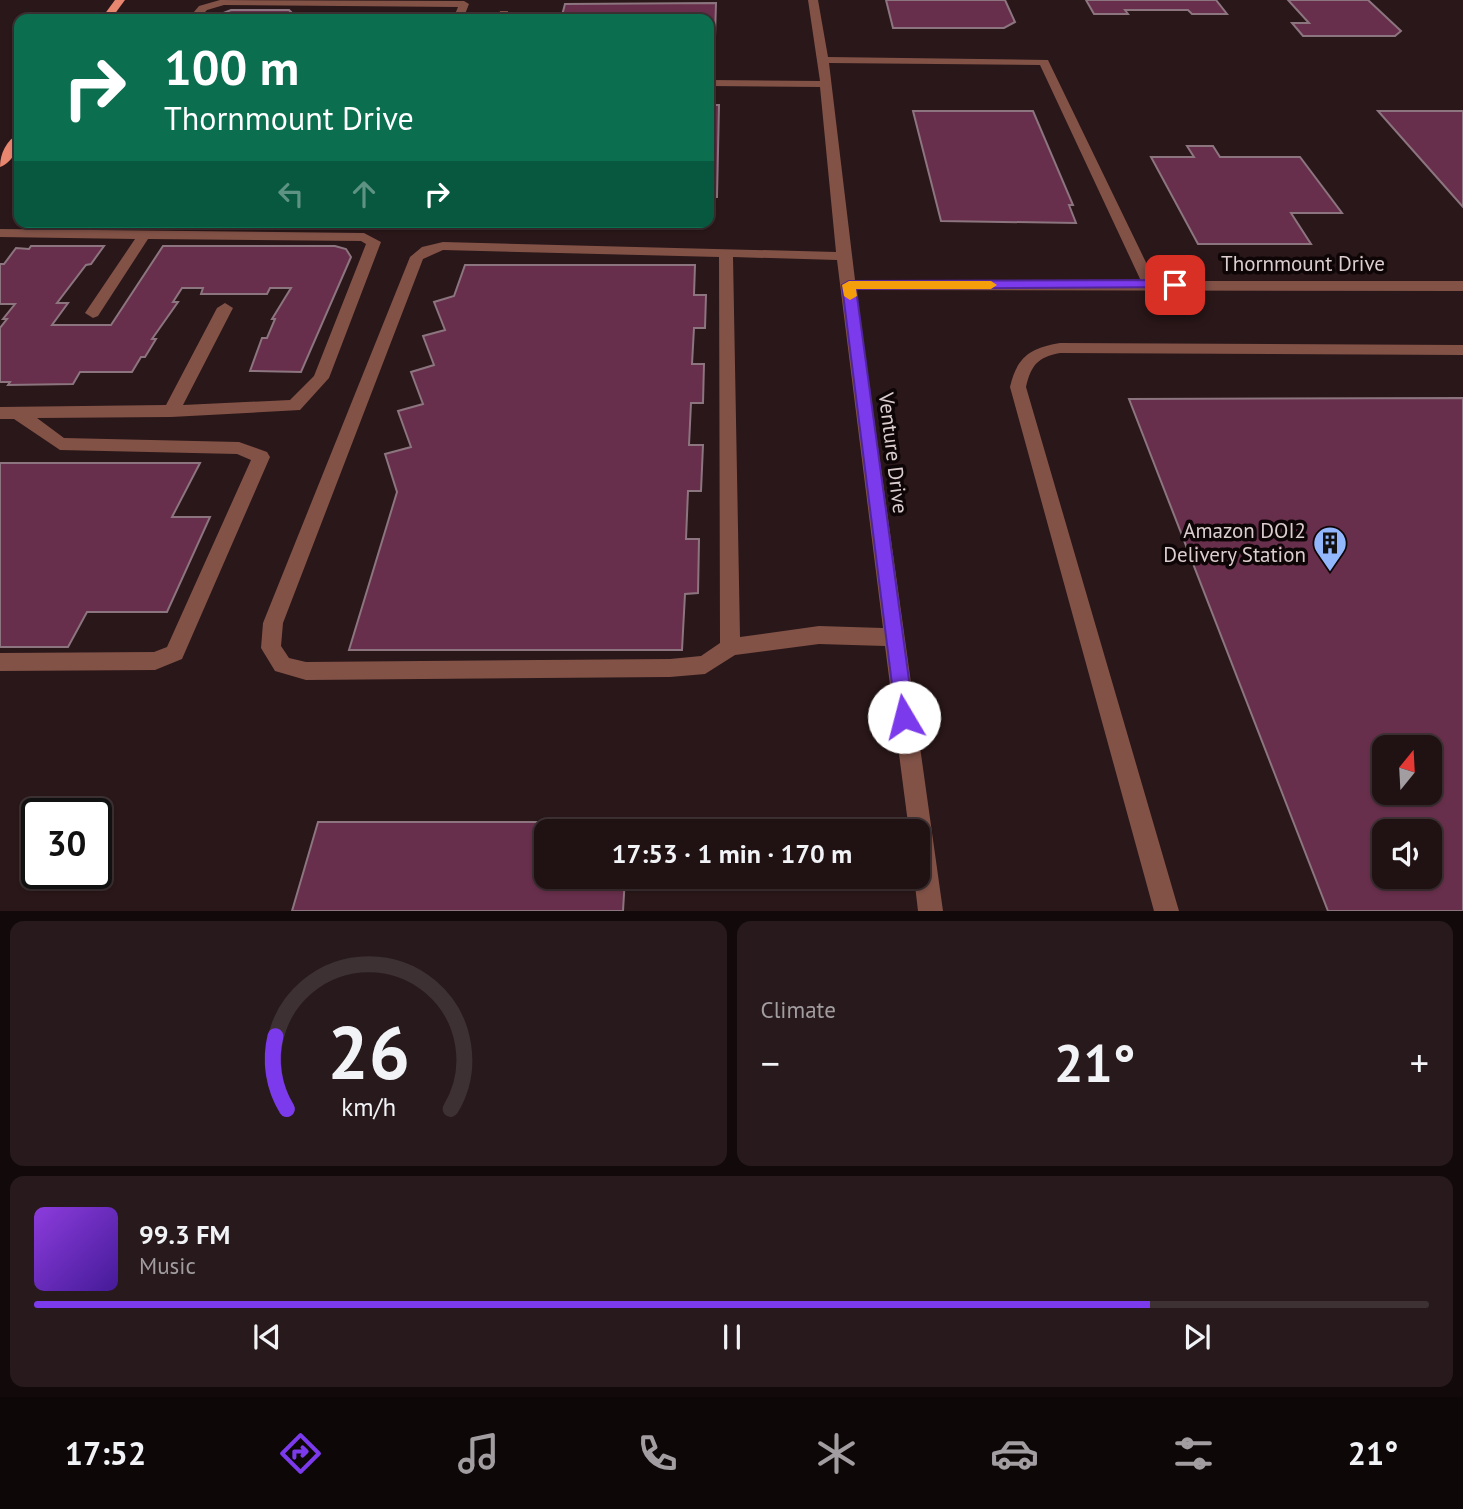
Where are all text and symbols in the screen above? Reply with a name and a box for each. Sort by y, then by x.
text: 100 m [164,35,299,99]
icon: right [49,42,140,133]
text: Thornmount Drive [164,97,414,139]
icon: left [272,175,310,213]
icon: ahead [345,175,383,213]
icon: right [418,175,456,213]
street label: Thornmount Drive [1221,250,1385,277]
pin [1145,255,1205,315]
icon: arrive [1156,266,1194,304]
street label: Venture Drive [873,390,914,515]
place label: Amazon DOI2 Delivery Station [1163,517,1306,568]
building icon: Amazon DOI2 Delivery Station [1311,524,1349,573]
position arrow [867,680,941,754]
north arrow [1372,735,1442,805]
map controls [1372,735,1442,889]
speed limit sign: 30 [21,798,112,889]
button: sound [1372,819,1442,889]
text: 17:53 · 1 min · 170 m [612,837,852,870]
text: Climate [761,995,836,1024]
text: 26 [327,1006,410,1100]
text: 21° [1054,1029,1136,1096]
text: − [761,1038,780,1087]
text: + [1410,1038,1429,1087]
text: km/h [341,1091,396,1123]
text: 99.3 FM [139,1218,230,1251]
text: Music [139,1251,196,1280]
icon: previous [248,1318,286,1356]
icon: pause [713,1318,751,1356]
icon: next [1178,1318,1216,1356]
icon: directions [276,1429,325,1478]
icon: music [454,1429,503,1478]
icon: phone [633,1429,682,1478]
icon: climate [812,1429,861,1478]
icon: car [990,1429,1039,1478]
icon: filters [1169,1429,1218,1478]
text: 17:52 [65,1432,146,1474]
text: 21° [1348,1432,1398,1474]

